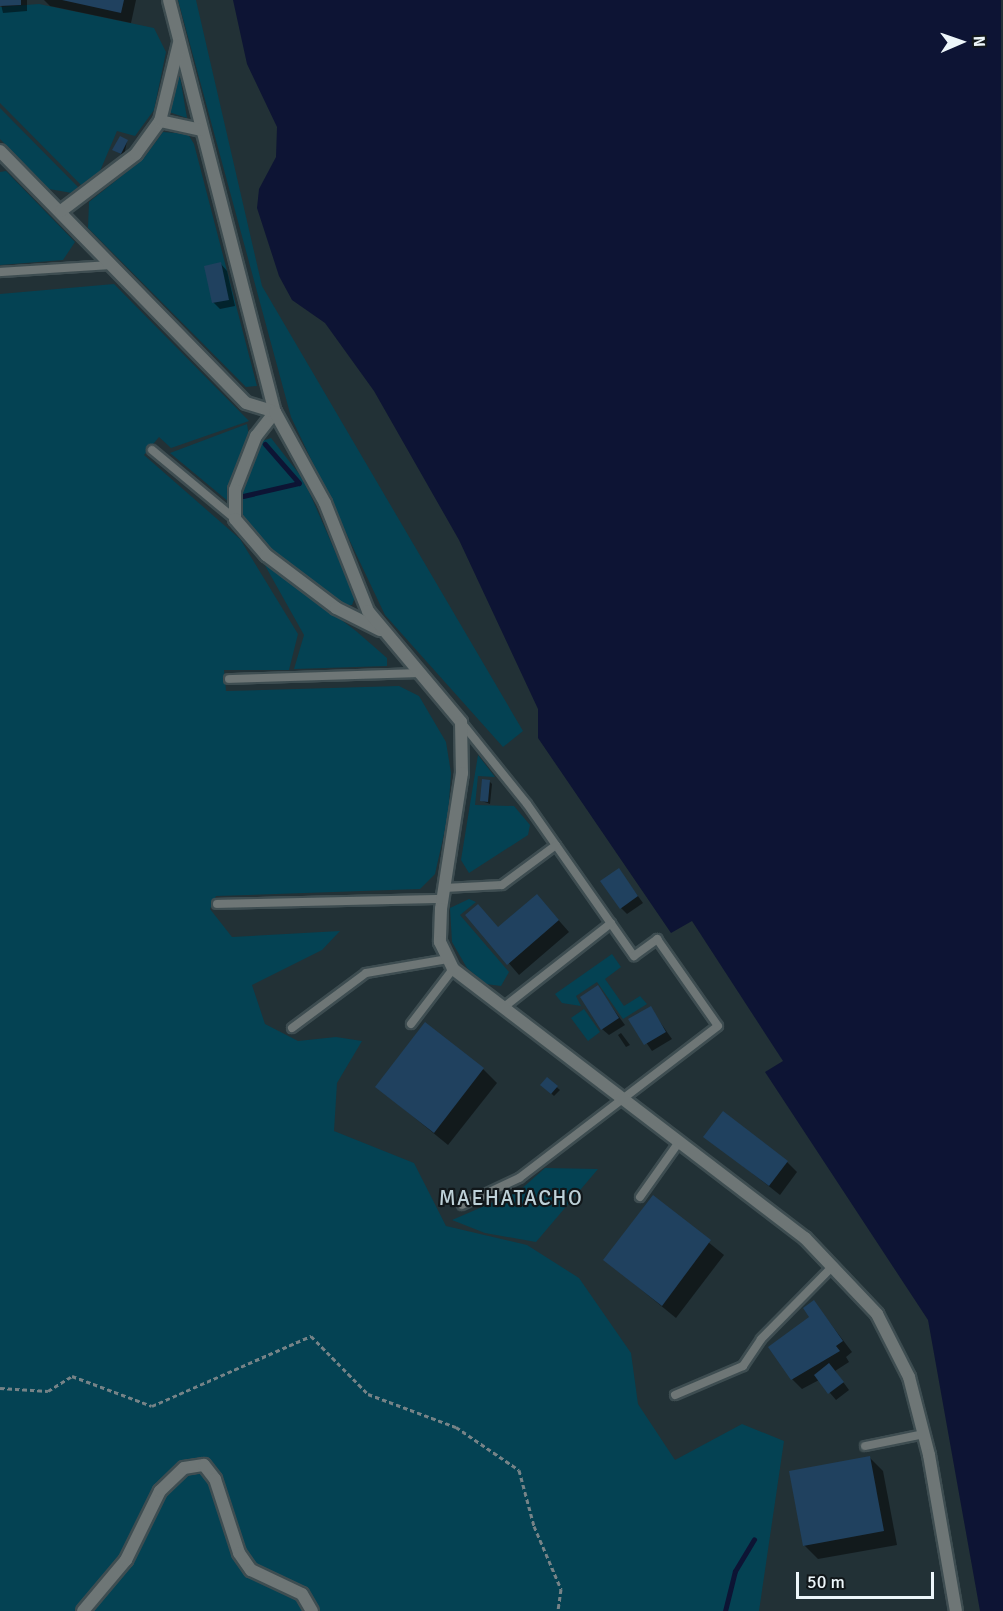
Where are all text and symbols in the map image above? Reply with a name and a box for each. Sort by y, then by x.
north arrow [931,12,991,72]
text: N [969,35,989,47]
district label: MAEHATACHO [439,1185,583,1211]
scale bar [799,1560,937,1598]
text: 50 m [807,1571,845,1593]

